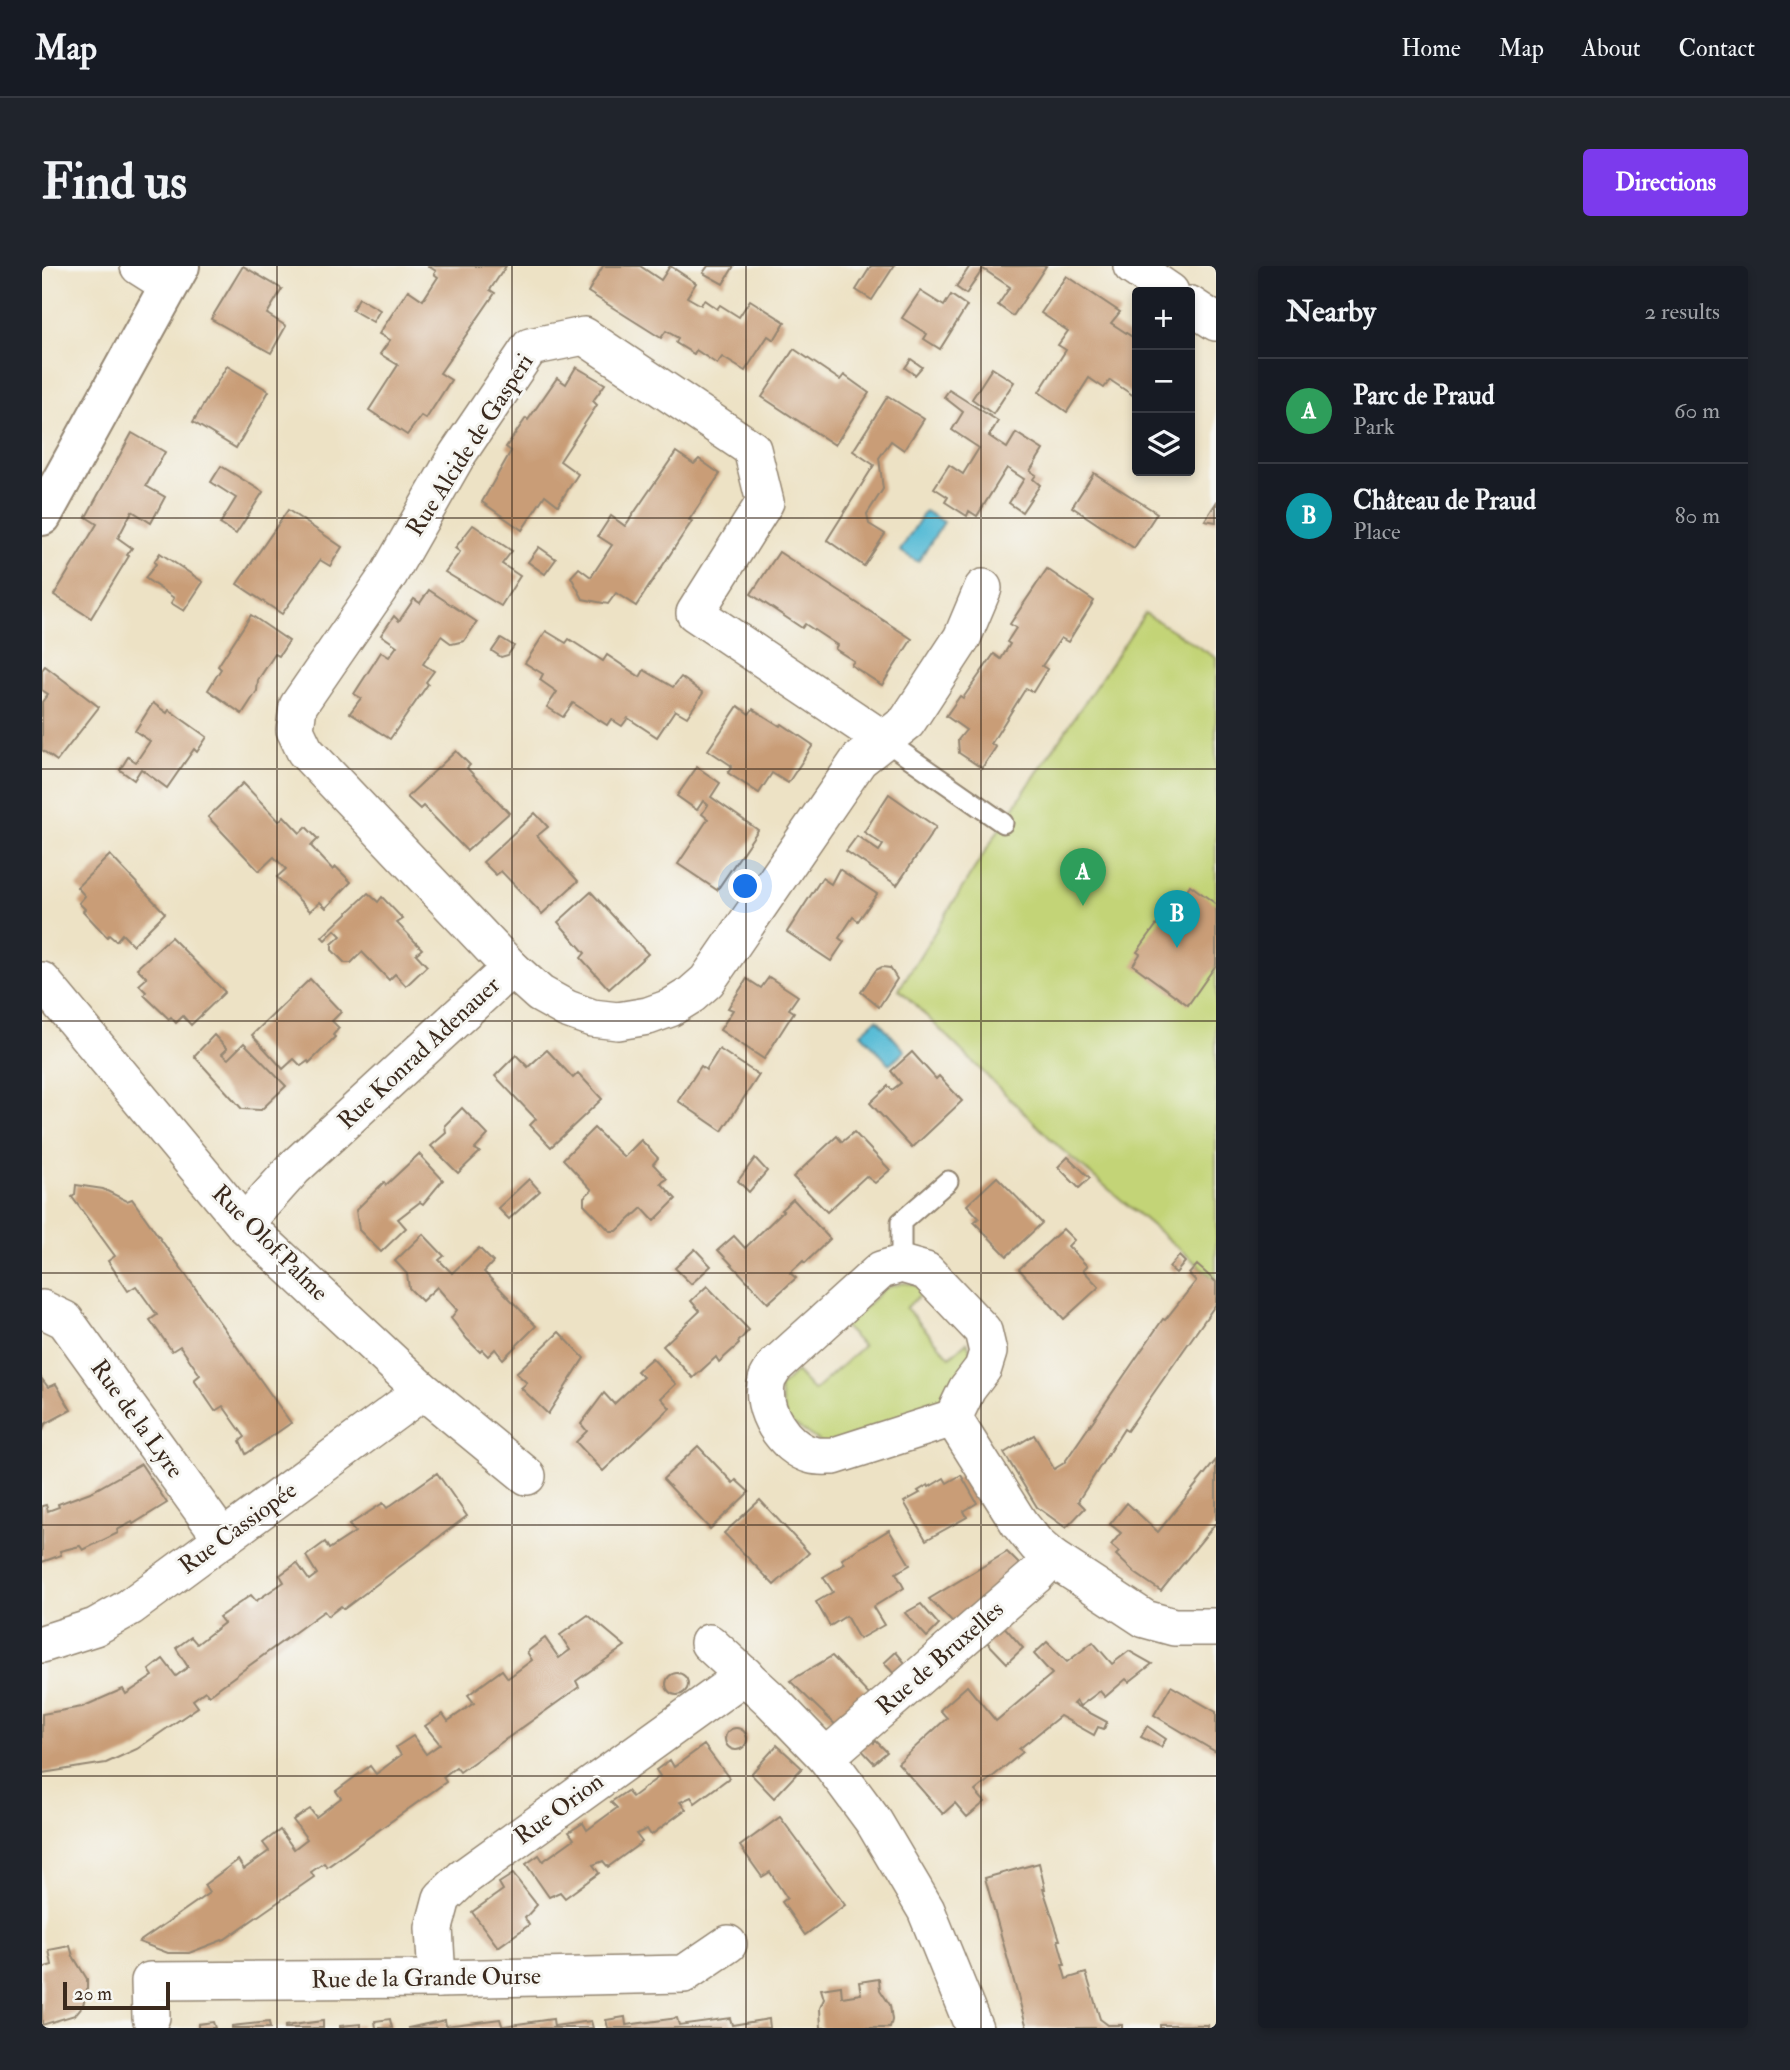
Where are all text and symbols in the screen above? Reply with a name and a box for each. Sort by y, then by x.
text: Map [35,28,97,69]
text: Home [1401,33,1461,64]
text: Map [1499,33,1544,64]
text: About [1582,33,1641,64]
text: Contact [1679,33,1755,64]
button: Directions [1583,149,1748,216]
text: Find us [42,152,187,213]
map controls [1132,287,1195,476]
button: + [1132,287,1195,350]
text: Nearby [1286,293,1376,330]
text: 2 results [1645,297,1720,326]
street label: Rue Alcide de Gasperi [399,348,541,542]
button: − [1132,350,1195,413]
text: Parc de Praud [1353,380,1495,412]
text: A [1302,396,1316,425]
text: 60 m [1674,396,1720,425]
text: Park [1353,412,1395,441]
button: layers [1132,413,1195,476]
text: Château de Praud [1353,485,1536,517]
text: B [1301,501,1317,530]
text: 80 m [1675,501,1720,530]
text: Place [1353,517,1401,546]
pin: A [1060,848,1106,906]
your location [728,869,762,903]
pin: B [1154,890,1200,948]
street label: Rue Konrad Adenauer [331,970,507,1136]
street label: Rue Olof Palme [205,1178,335,1308]
street label: Rue de la Lyre [84,1354,190,1484]
street label: Rue Cassiopée [173,1475,303,1581]
street label: Rue de Bruxelles [870,1594,1010,1722]
street label: Rue Orion [508,1766,610,1852]
street label: Rue de la Grande Ourse [311,1960,541,1996]
scale bar [63,1979,170,2011]
text: 20 m [74,1982,112,2006]

